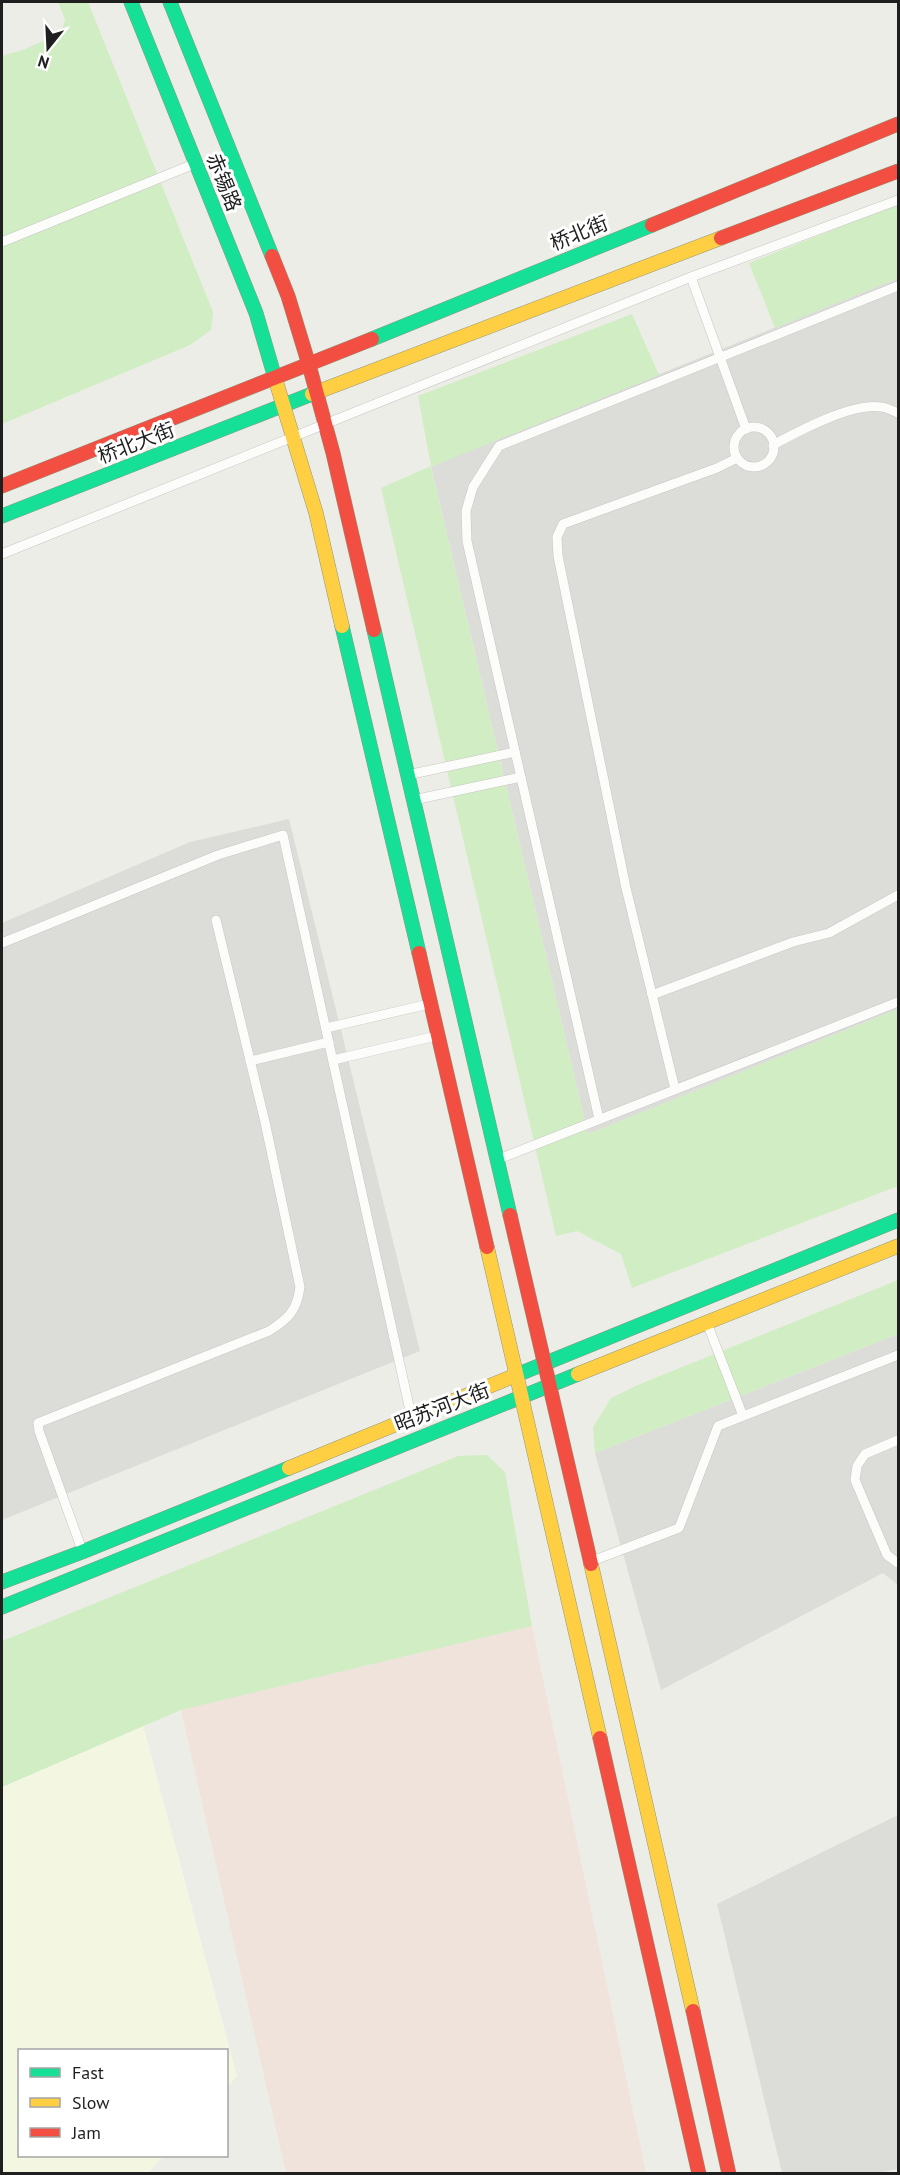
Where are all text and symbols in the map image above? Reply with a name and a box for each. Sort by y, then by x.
north arrow [18,18,78,78]
text: N [35,51,51,73]
street label: 赤锡路 [201,149,247,215]
street label: 桥北街 [546,210,612,256]
street label: 桥北大街 [94,417,178,469]
street label: 昭苏河大街 [391,1377,493,1437]
legend [18,2049,228,2157]
text: Fast [72,2061,104,2084]
text: Slow [72,2091,110,2114]
text: Jam [71,2121,101,2144]

